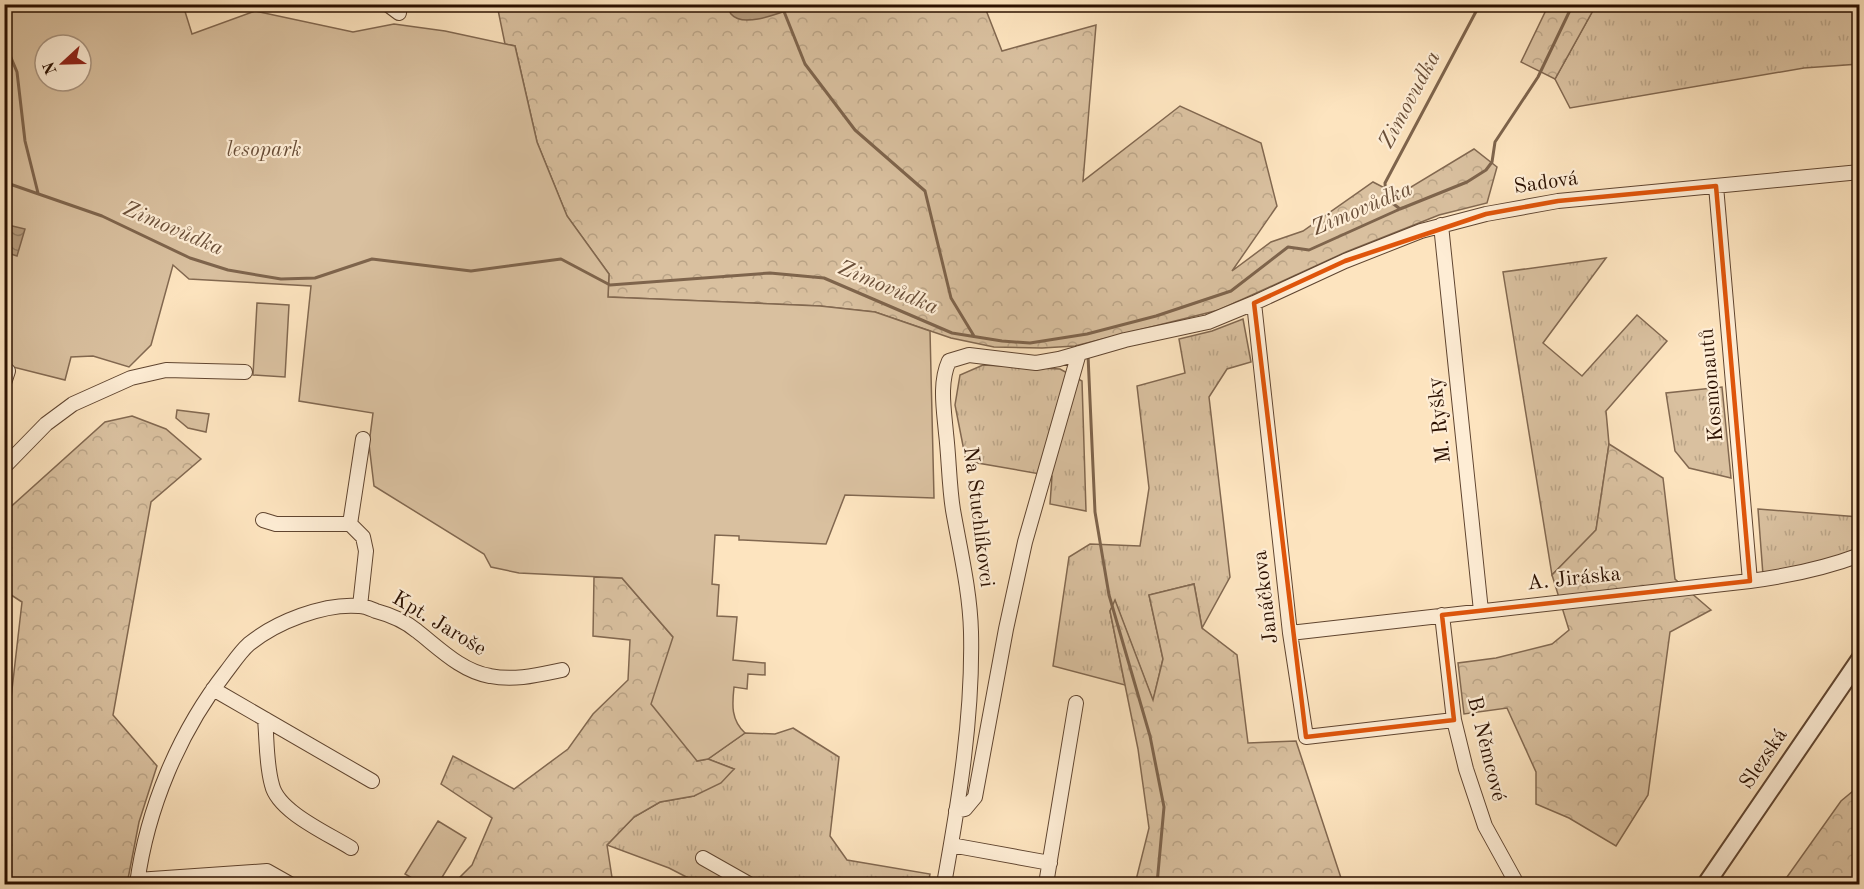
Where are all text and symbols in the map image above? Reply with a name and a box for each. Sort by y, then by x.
north arrow [33,33,93,93]
water label: Zimovudka [1375,47,1445,152]
text: N [41,58,61,77]
park label: lesopark [226,140,302,161]
street label: Sadová [1512,168,1580,198]
water label: Zimovůdka [1308,178,1416,240]
water label: Zimovůdka [119,198,227,260]
water label: Zimovůdka [834,257,942,319]
street label: Kosmonautů [1697,327,1727,443]
street label: M. Ryšky [1425,376,1455,464]
street label: Na Stuchlíkovci [959,446,997,588]
street label: Janáčkova [1250,549,1282,645]
street label: A. Jiráska [1526,564,1622,594]
street label: Kpt. Jaroše [388,588,490,660]
street label: B. Němcové [1463,694,1509,804]
street label: Slezská [1736,725,1792,793]

